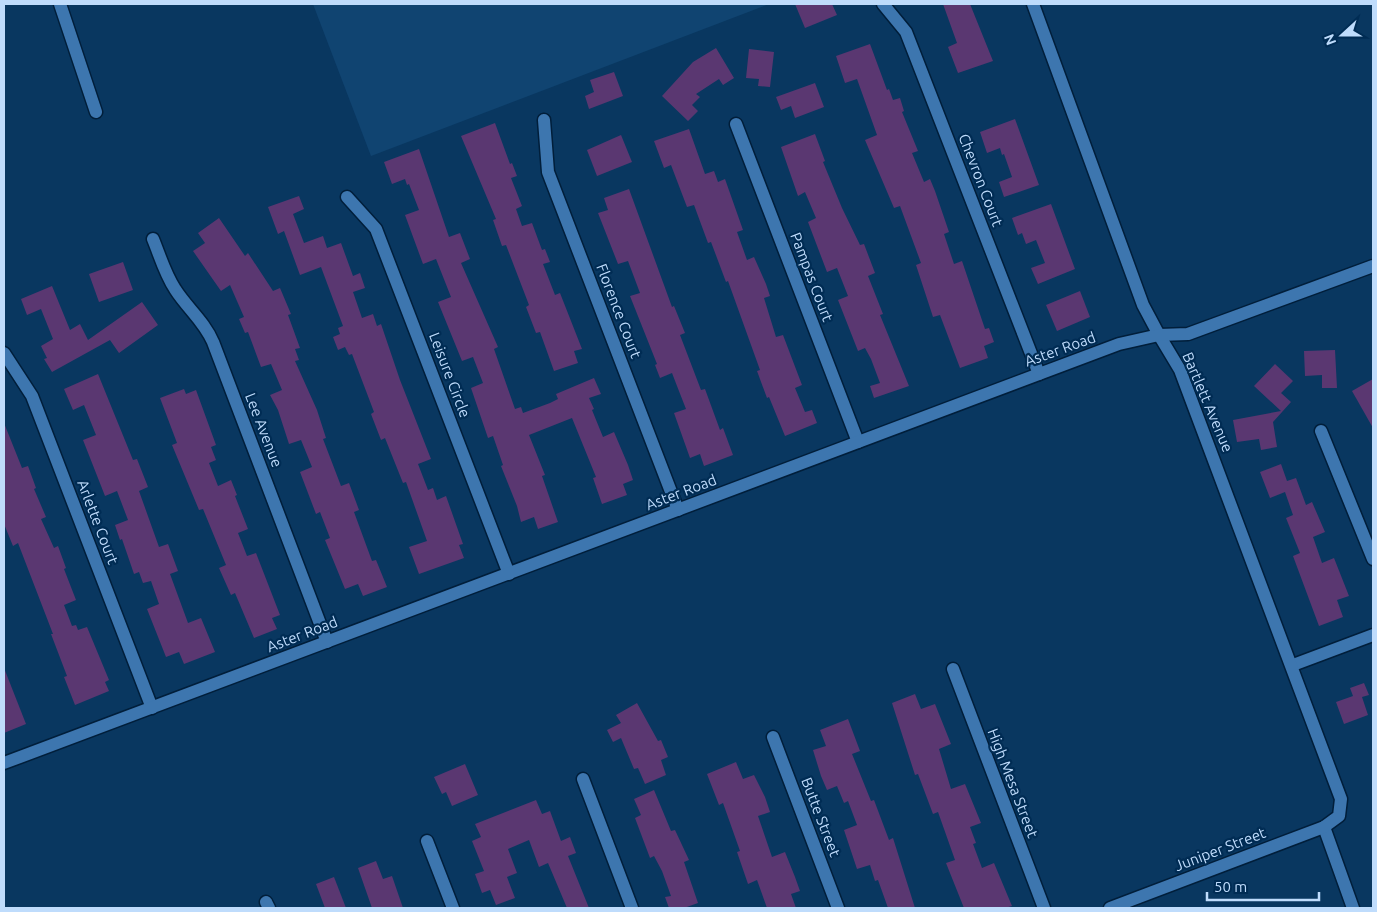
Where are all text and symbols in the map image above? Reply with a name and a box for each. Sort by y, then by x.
north arrow [1317,10,1367,60]
text: N [1321,32,1339,47]
street label: Chevron Court [956,131,1007,229]
street label: Pampas Court [787,230,837,324]
street label: Florence Court [593,261,645,361]
street label: Aster Road [1022,328,1098,370]
street label: Leisure Circle [426,330,474,420]
street label: Bartlett Avenue [1179,350,1237,454]
street label: Lee Avenue [242,390,286,470]
street label: Aster Road [643,471,719,513]
street label: Arlette Court [74,477,122,567]
street label: Aster Road [264,613,340,655]
street label: High Mesa Street [984,726,1042,840]
street label: Butte Street [798,775,844,859]
street label: Juniper Street [1172,824,1268,874]
scale bar [1207,870,1320,902]
text: 50 m [1214,878,1247,895]

